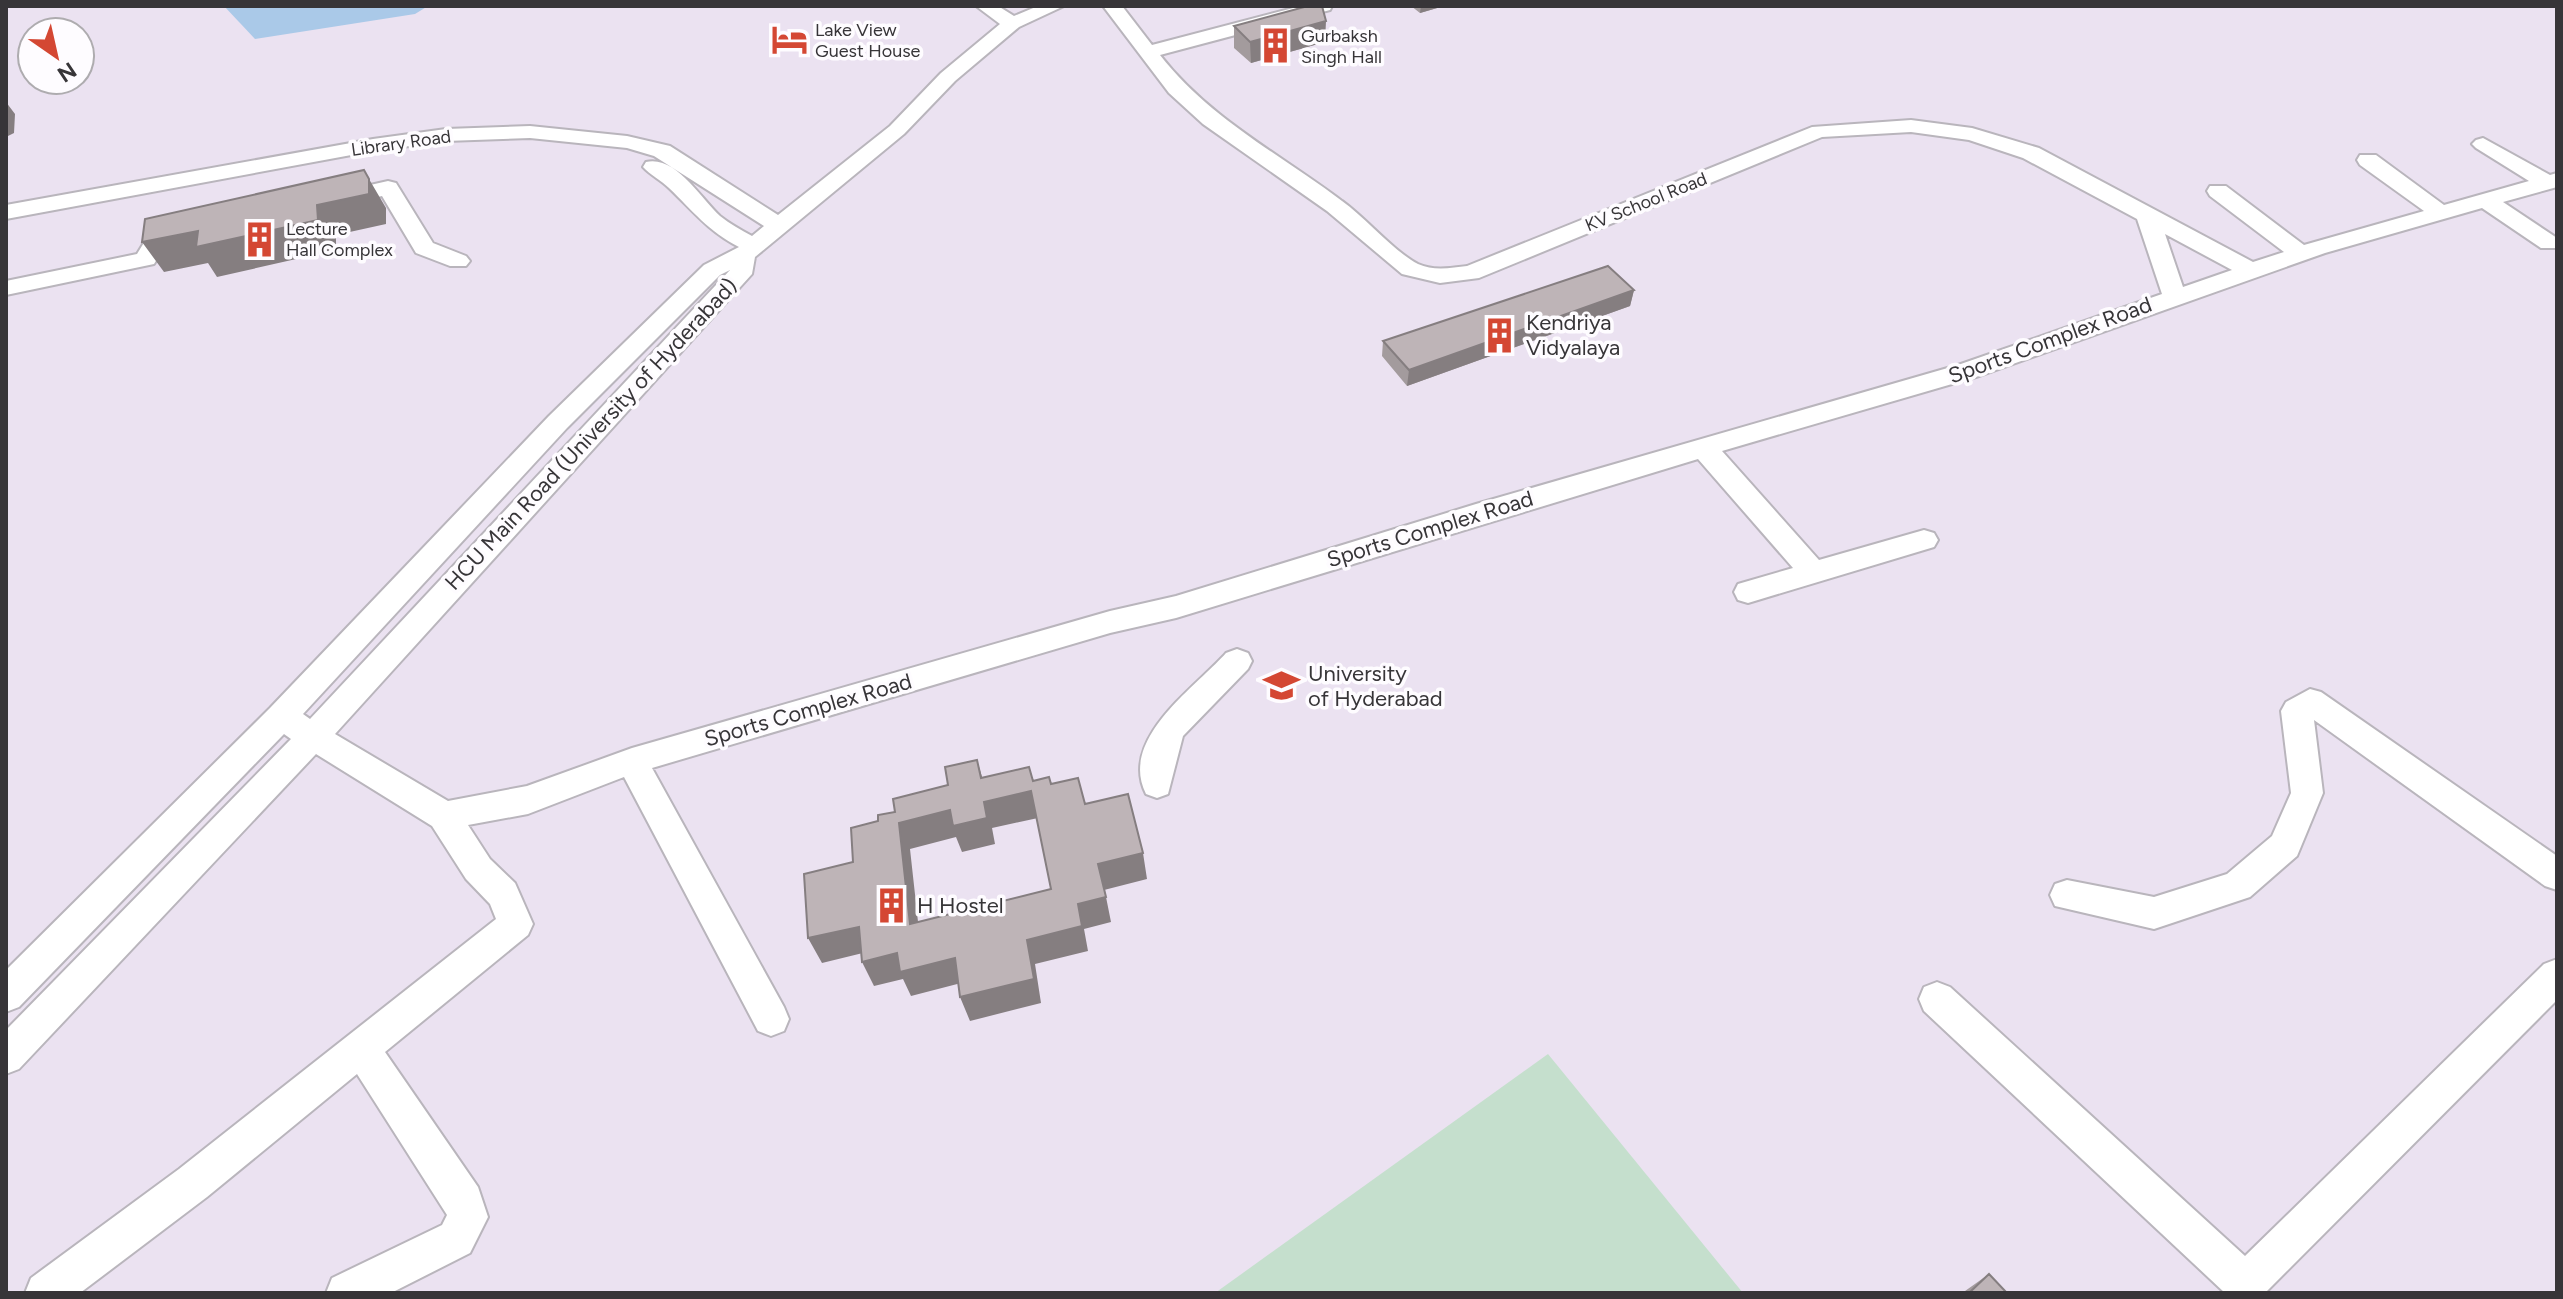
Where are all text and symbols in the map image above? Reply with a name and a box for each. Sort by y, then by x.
north arrow [16,16,96,96]
place label: Lake View Guest House [815,19,921,62]
hotel icon: Lake View Guest House [770,21,808,59]
place label: Gurbaksh Singh Hall [1301,25,1382,68]
building icon: Gurbaksh Singh Hall [1256,27,1294,65]
text: N [52,56,82,88]
street label: Library Road [350,125,452,161]
street label: KV School Road [1582,168,1710,236]
place label: Lecture Hall Complex [286,218,393,261]
building icon: Lecture Hall Complex [241,220,279,258]
street label: HCU Main Road (University of Hyderabad) [439,272,743,596]
street label: Sports Complex Road [1945,291,2155,389]
place label: Kendriya Vidyalaya [1526,309,1620,361]
building icon: Kendriya Vidyalaya [1481,316,1519,354]
street label: Sports Complex Road [1324,485,1536,573]
place label: University of Hyderabad [1308,660,1443,712]
street label: Sports Complex Road [701,667,915,753]
school or university icon: University of Hyderabad [1263,667,1301,705]
building icon: H Hostel [872,886,910,924]
place label: H Hostel [917,892,1004,919]

